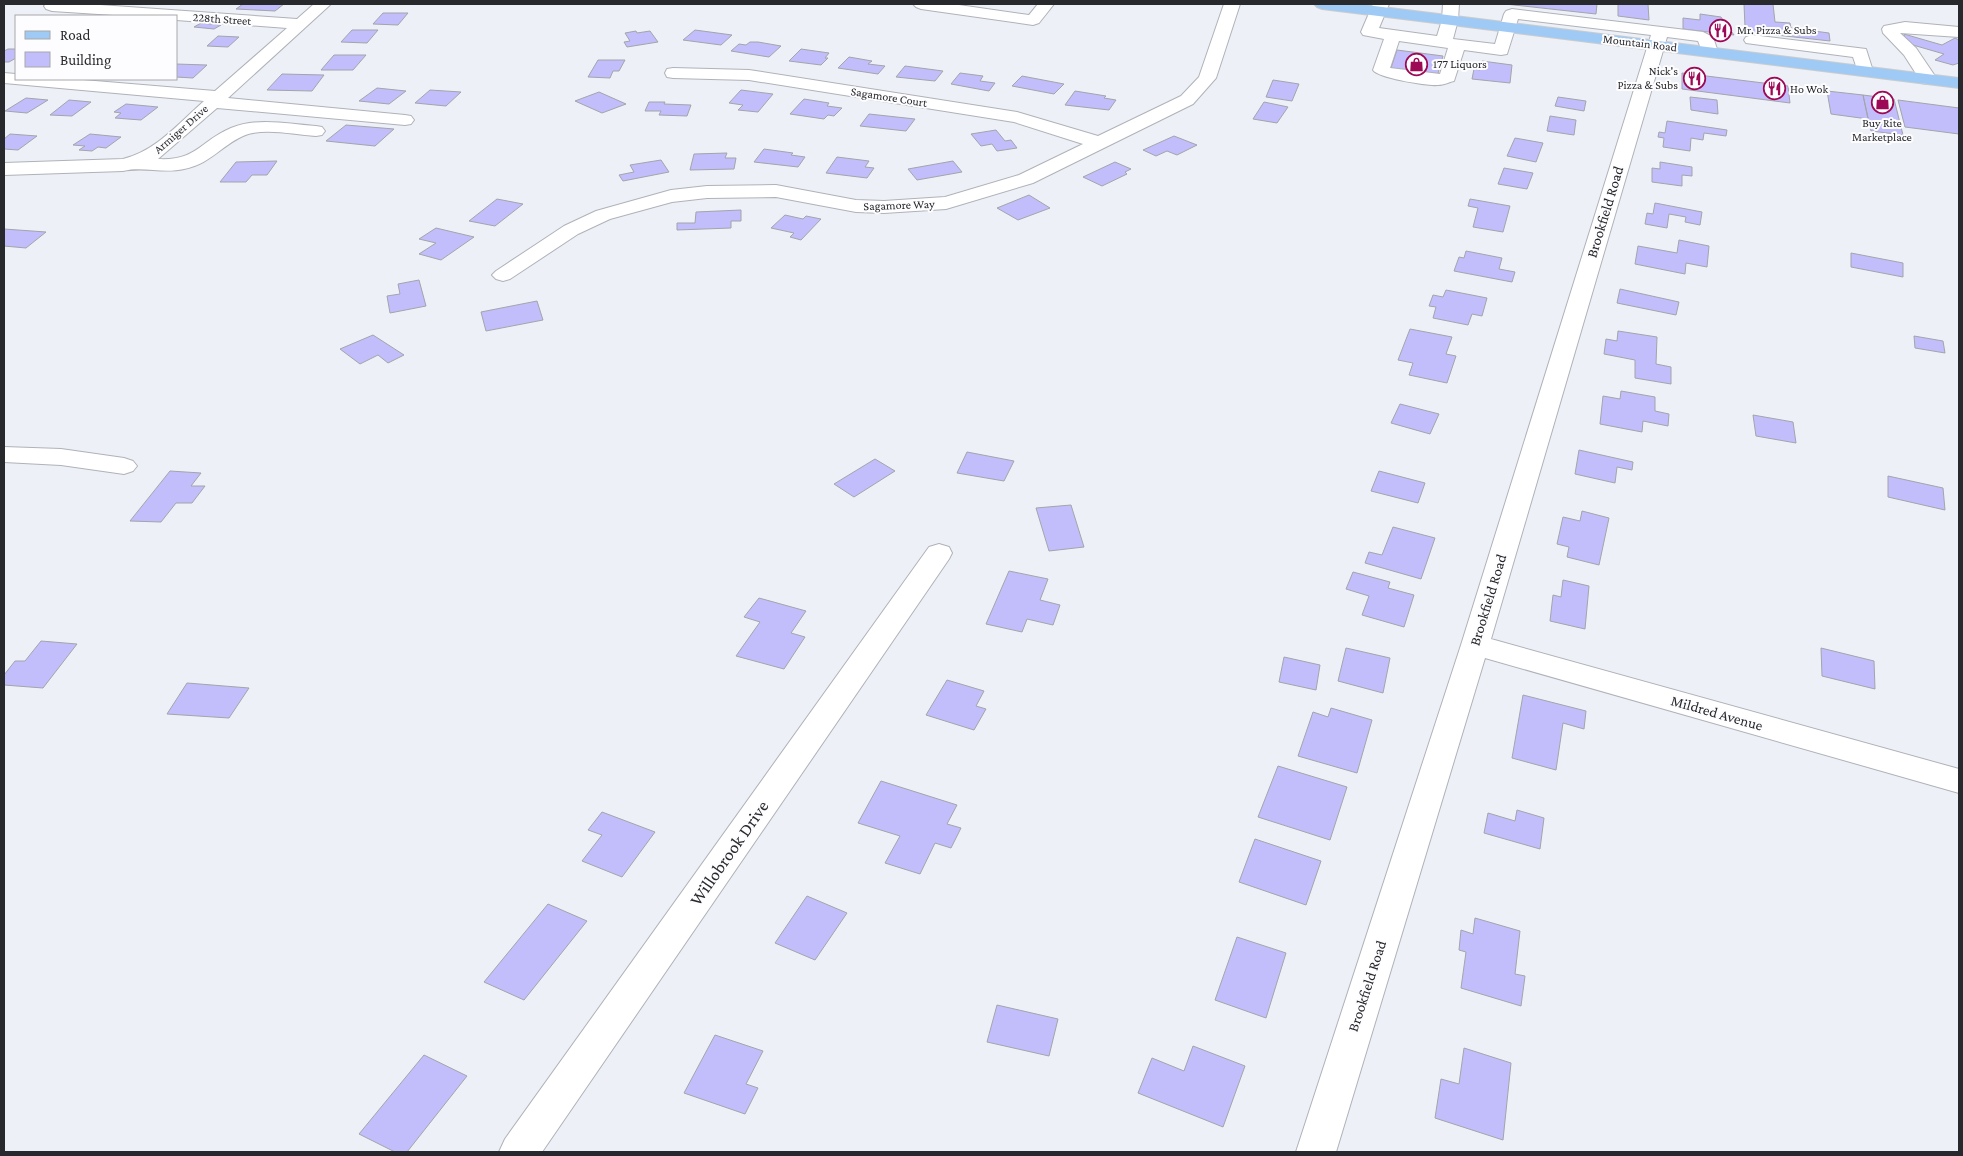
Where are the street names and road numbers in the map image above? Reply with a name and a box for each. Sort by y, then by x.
street label: 228th Street [192,10,253,28]
street label: Mountain Road [1602,32,1678,55]
street label: Sagamore Court [850,84,929,110]
street label: Armiger Drive [151,102,211,156]
street label: Brookfield Road [1583,164,1627,260]
street label: Sagamore Way [863,197,935,213]
street label: Brookfield Road [1466,552,1510,648]
street label: Mildred Avenue [1669,692,1765,734]
street label: Willobrook Drive [685,797,773,909]
street label: Brookfield Road [1345,938,1389,1034]

